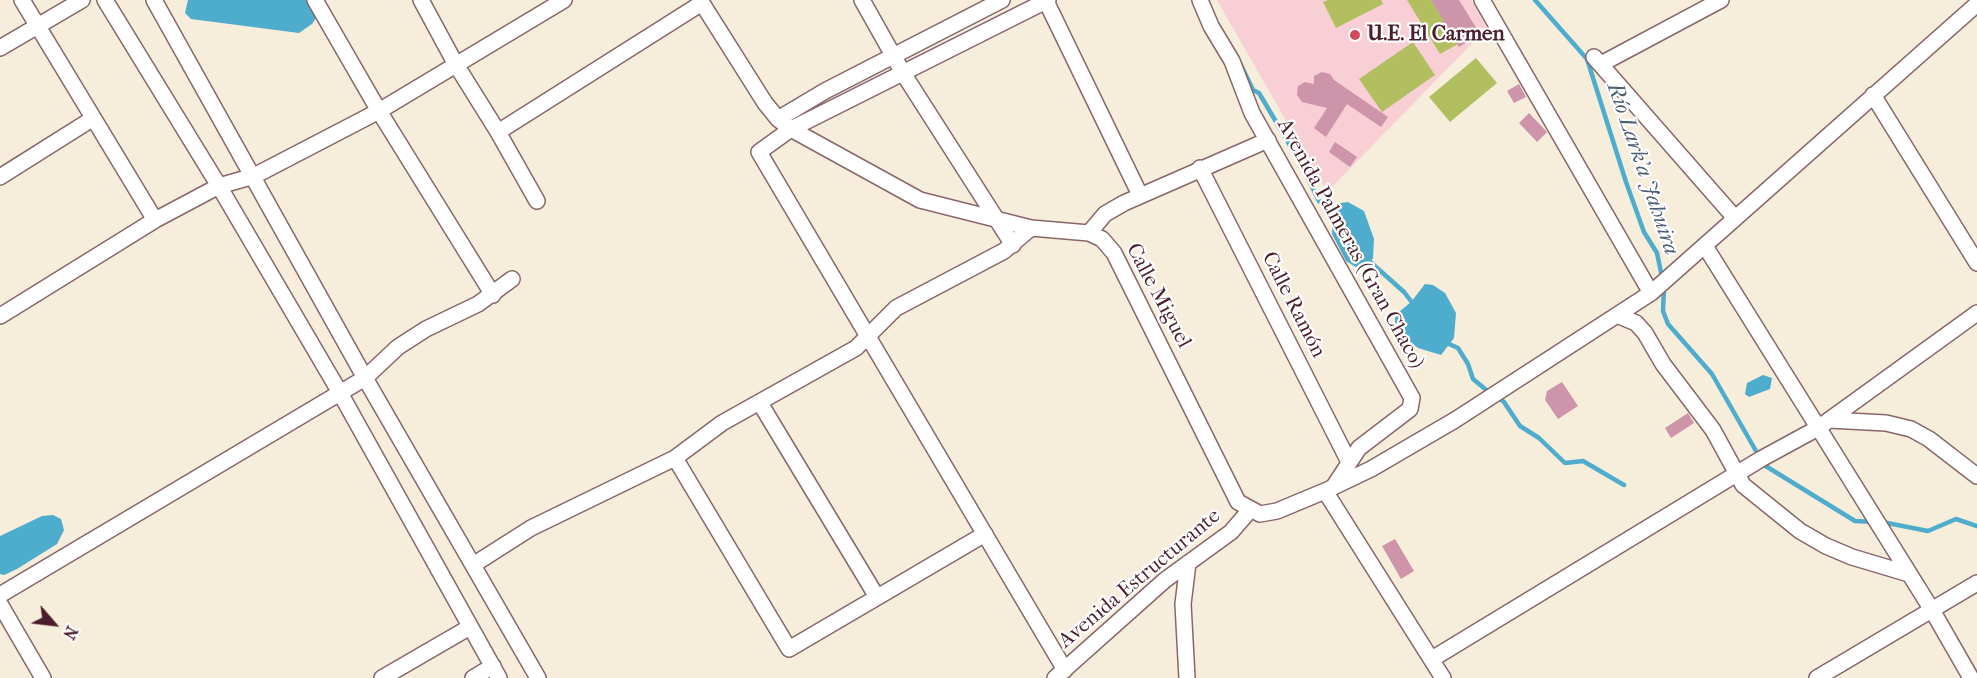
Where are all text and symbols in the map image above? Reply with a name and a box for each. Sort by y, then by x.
place label: U.E. El Carmen [1367,22,1505,48]
marker: U.E. El Carmen [1348,28,1362,42]
water label: Río Lark’a Jahuira [1600,79,1684,259]
street label: Avenida Palmeras (Gran Chaco) [1271,115,1429,373]
street label: Calle Miguel [1120,239,1196,353]
street label: Calle Ramón [1256,248,1330,362]
street label: Avenida Estructurante [1054,504,1226,654]
north arrow [24,594,84,654]
text: N [59,623,82,642]

